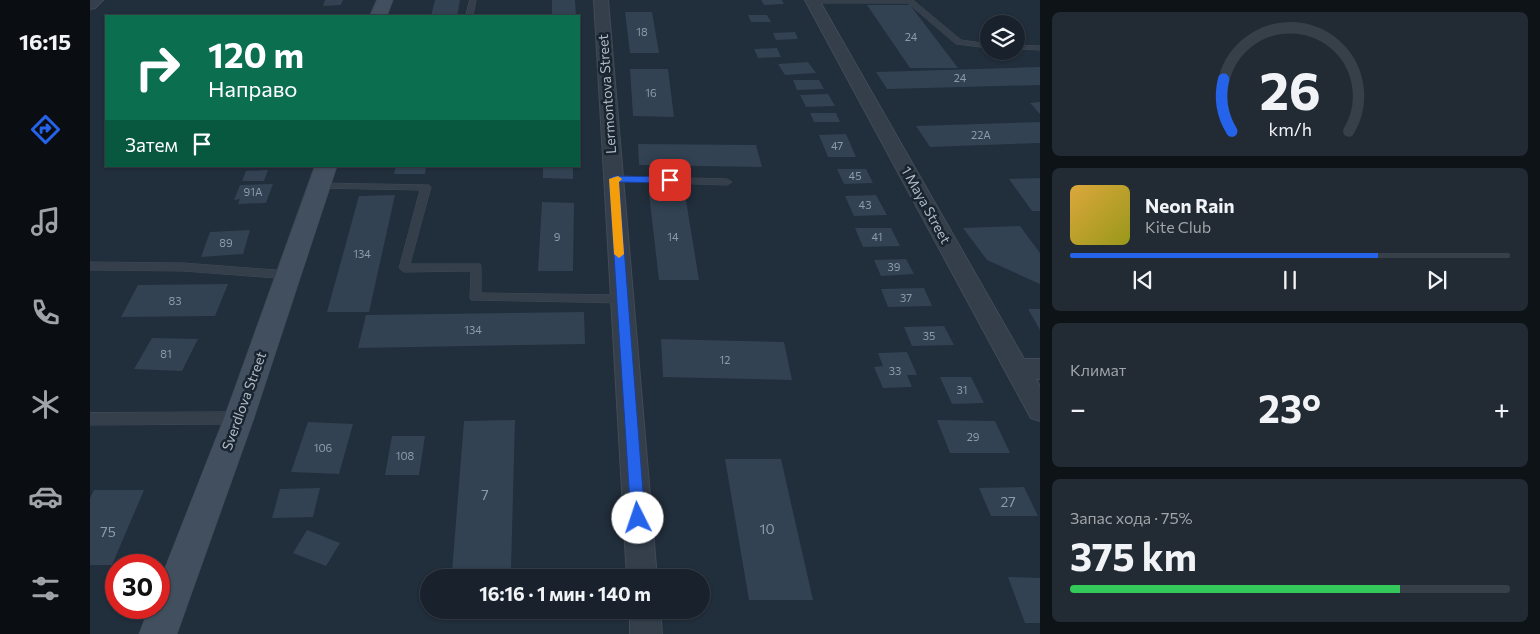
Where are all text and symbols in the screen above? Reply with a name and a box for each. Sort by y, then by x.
map controls [980,15,1025,60]
button: layers [980,15,1025,60]
house number: 18 [636,25,648,38]
text: 16:15 [19,28,71,55]
house number: 24 [905,30,918,43]
text: 120 m [208,32,304,75]
street label: Lermontova Street [594,33,619,154]
icon: right [125,35,190,100]
text: 26 [1259,57,1321,121]
house number: 24 [954,71,967,84]
text: Направо [208,75,298,102]
house number: 16 [645,86,657,99]
icon: directions [28,112,63,147]
text: km/h [1268,118,1312,140]
house number: 22А [971,128,991,141]
icon: arrive [188,130,216,158]
text: Затем [125,133,178,156]
house number: 47 [831,139,843,152]
pin [649,159,691,201]
street label: 1 Maya Street [898,163,955,247]
icon: arrive [656,166,684,194]
house number: 45 [849,169,861,182]
house number: 91А [244,185,263,198]
text: Neon Rain [1145,194,1235,217]
house number: 43 [859,198,871,211]
icon: music [28,204,63,239]
text: Kite Club [1145,217,1211,236]
house number: 9 [554,230,561,243]
house number: 14 [667,230,679,243]
house number: 41 [872,230,882,243]
house number: 89 [219,236,233,249]
house number: 134 [353,247,371,260]
house number: 39 [888,260,901,273]
icon: previous [1129,266,1157,294]
icon: pause [1276,266,1304,294]
icon: next [1423,266,1451,294]
house number: 37 [900,291,912,304]
house number: 83 [169,294,181,307]
icon: phone [28,295,63,330]
house number: 134 [464,323,482,336]
house number: 35 [923,329,935,342]
house number: 81 [160,347,172,360]
street label: Sverdlova Street [218,349,269,453]
house number: 12 [720,353,730,366]
text: Климат [1070,360,1126,379]
house number: 33 [889,364,901,377]
house number: 31 [957,383,967,396]
text: 23° [1258,384,1321,431]
icon: climate [28,387,63,422]
text: − [1070,391,1086,425]
text: + [1494,391,1510,425]
house number: 29 [967,430,980,443]
house number: 106 [314,441,333,454]
house number: 108 [396,449,415,462]
icon: car [28,479,63,514]
house number: 7 [481,486,489,503]
position arrow [611,491,663,543]
house number: 27 [1000,493,1016,510]
text: Запас хода · 75% [1070,508,1193,527]
house number: 10 [759,520,775,537]
house number: 75 [100,523,116,540]
text: 375 km [1070,532,1197,579]
speed limit sign: 30 [105,554,170,619]
icon: filters [28,571,63,606]
text: 16:16 · 1 мин · 140 m [479,582,651,605]

